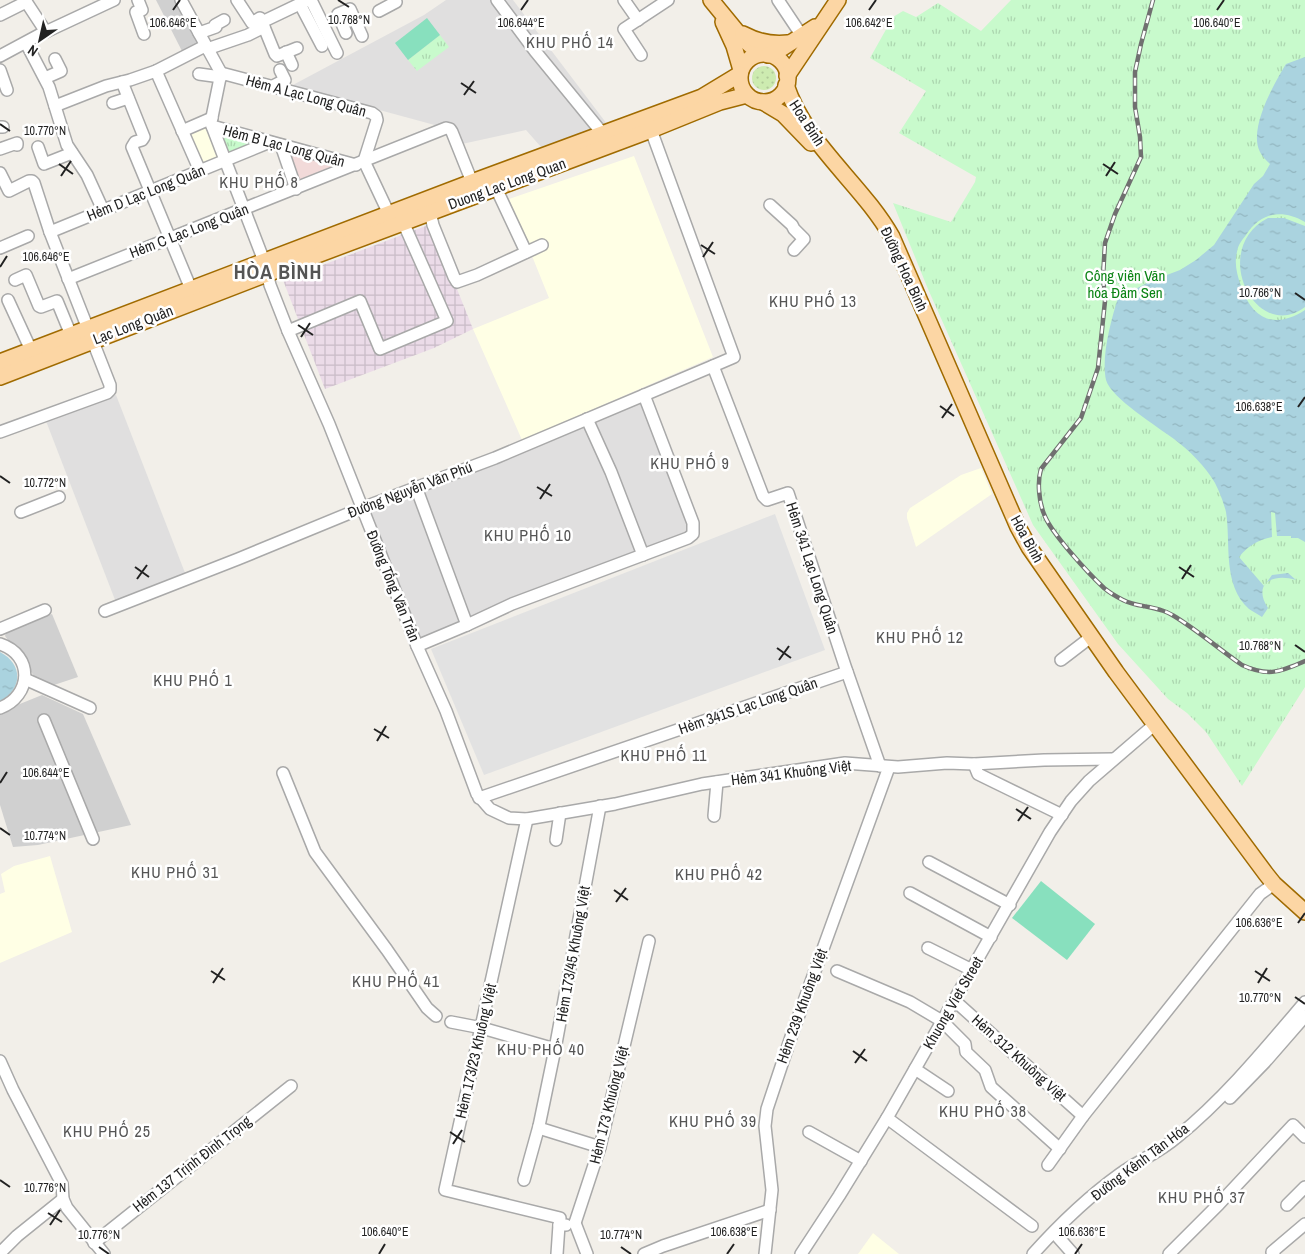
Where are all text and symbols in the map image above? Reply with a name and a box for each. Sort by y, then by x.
text: 10.768°N [328,12,370,28]
north arrow [15,15,65,65]
text: 106.646°E [150,15,196,31]
text: 106.644°E [498,15,544,31]
text: 106.642°E [846,15,892,31]
text: 106.640°E [1194,15,1240,31]
district label: KHU PHỐ 14 [526,31,614,53]
text: N [24,41,41,61]
street label: Hẻm A Lạc Long Quân [244,69,369,122]
street label: Hoa Binh [785,95,830,150]
street label: Hẻm B Lạc Long Quân [221,119,347,172]
text: 10.770°N [24,123,66,139]
street label: Duong Lac Long Quan [445,152,569,215]
street label: Hẻm D Lạc Long Quân [84,159,208,226]
district label: KHU PHỐ 8 [219,171,299,193]
street label: Hẻm C Lạc Long Quân [126,198,251,263]
street label: Đường Hoa Binh [876,223,933,314]
text: 106.646°E [23,249,69,265]
district label: HÒA BÌNH [234,258,322,285]
park label: Công viên Văn hóa Đầm Sen [1085,265,1165,303]
text: 10.766°N [1239,285,1281,301]
district label: KHU PHỐ 13 [769,290,857,312]
street label: Lạc Long Quân [90,300,176,349]
text: 106.638°E [1236,399,1282,415]
district label: KHU PHỐ 9 [650,452,730,474]
street label: Đường Nguyễn Văn Phú [345,456,475,523]
text: 10.772°N [24,475,66,491]
street label: Hẻm 341 Lạc Long Quân [781,499,844,636]
street label: Hòa Bình [1006,511,1049,566]
district label: KHU PHỐ 10 [484,524,572,546]
street label: Đường Tống Văn Trân [362,527,425,645]
district label: KHU PHỐ 12 [876,626,964,648]
text: 10.768°N [1239,638,1281,654]
district label: KHU PHỐ 1 [153,669,233,691]
street label: Hẻm 341S Lạc Long Quân [676,672,820,739]
district label: KHU PHỐ 11 [620,744,708,766]
street label: Hẻm 341 Khuông Việt [730,755,853,790]
text: 106.644°E [23,765,69,781]
text: 10.774°N [24,828,66,844]
district label: KHU PHỐ 31 [131,861,219,883]
district label: KHU PHỐ 42 [675,863,763,885]
street label: Hẻm 173/45 Khuông Việt [550,884,595,1024]
text: 106.636°E [1236,915,1282,931]
street label: Hẻm 239 Khuông Việt [771,945,832,1066]
street label: Khuong Viet Street [918,952,988,1053]
district label: KHU PHỐ 41 [352,970,440,992]
street label: Hẻm 173/23 Khuông Việt [450,981,501,1120]
text: 10.770°N [1239,990,1281,1006]
street label: Hẻm 312 Khuông Việt [967,1009,1072,1106]
district label: KHU PHỐ 40 [497,1038,585,1060]
street label: Hẻm 173 Khuông Việt [584,1043,633,1166]
district label: KHU PHỐ 38 [939,1100,1027,1122]
street label: Hẻm 137 Trịnh Đình Trọng [128,1110,256,1217]
district label: KHU PHỐ 39 [669,1110,757,1132]
street label: Đường Kênh Tân Hóa [1086,1118,1193,1205]
district label: KHU PHỐ 25 [63,1120,151,1142]
text: 10.776°N [24,1180,66,1196]
district label: KHU PHỐ 37 [1158,1186,1246,1208]
text: 106.640°E [362,1224,408,1240]
text: 106.638°E [711,1224,757,1240]
text: 106.636°E [1059,1224,1105,1240]
text: 10.776°N [78,1227,120,1243]
text: 10.774°N [600,1227,642,1243]

